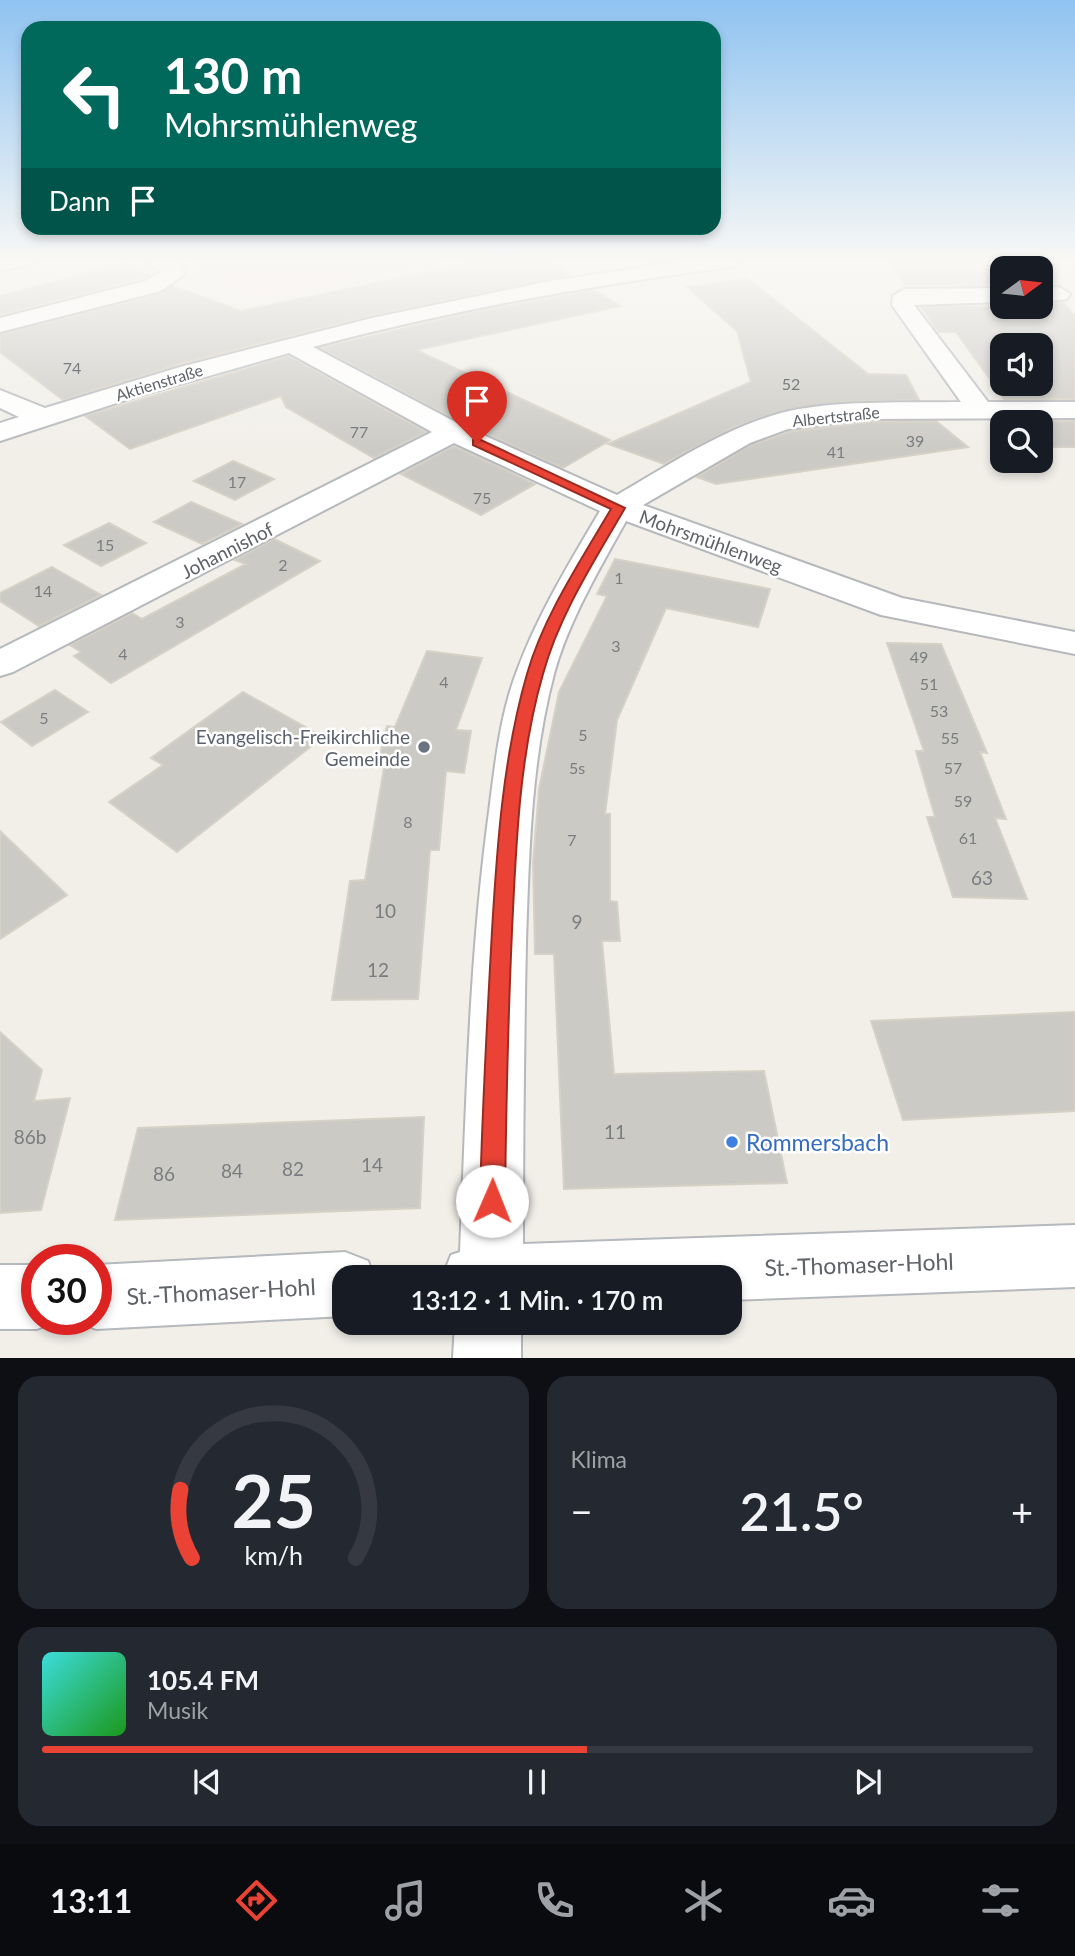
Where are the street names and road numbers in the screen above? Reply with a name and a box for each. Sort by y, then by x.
street label: Aktienstraße [113,360,205,404]
street label: Albertstraße [791,402,881,430]
street label: Mohrsmühlenweg [636,504,786,578]
street label: Johannishof [177,517,277,583]
street label: St.-Thomaser-Hohl [764,1247,954,1281]
street label: St.-Thomaser-Hohl [126,1272,316,1310]

